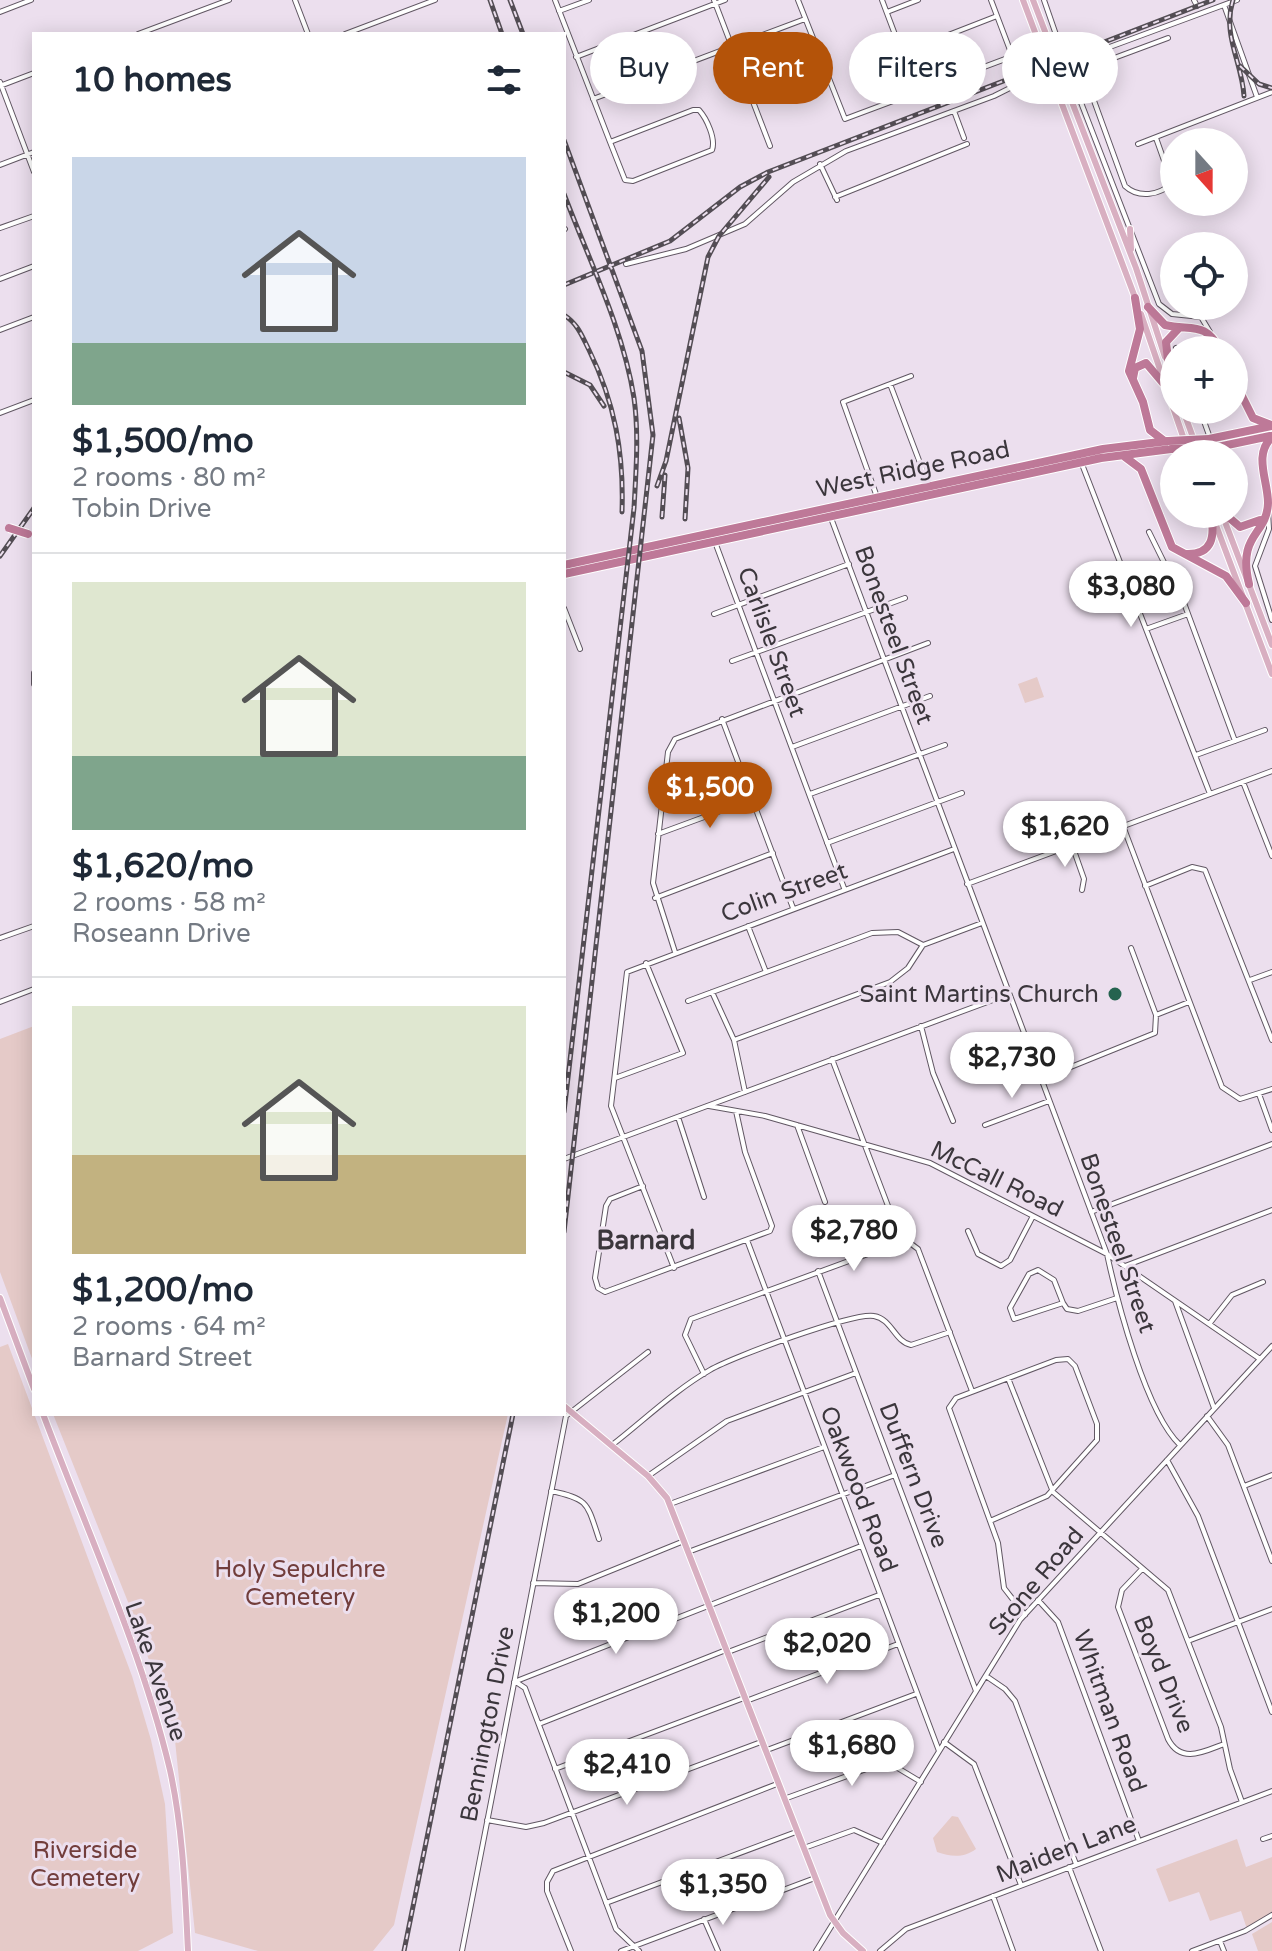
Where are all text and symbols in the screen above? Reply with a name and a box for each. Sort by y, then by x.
chip: Buy [590,32,697,104]
chip: Rent [713,32,833,104]
chip: Filters [849,32,986,104]
chip: New [1002,32,1118,104]
icon: filters [482,58,526,102]
text: 10 homes [72,60,232,101]
north arrow [1160,128,1248,216]
map controls [1160,128,1248,528]
icon: home [227,209,371,353]
button: locate [1160,232,1248,320]
button: + [1160,336,1248,424]
text: $1,500/mo [72,421,254,462]
street label: West Ridge Road [814,435,1013,504]
button: − [1160,440,1248,528]
text: 2 rooms · 80 m² [72,462,266,493]
text: Tobin Drive [72,493,212,524]
street label: Bonesteel Street [848,542,939,728]
pin: $3,080 [1066,561,1196,629]
street label: Carlisle Street [731,563,812,721]
text: $3,080 [1087,571,1175,602]
icon: home [227,634,371,778]
pin: $1,500 [645,762,775,830]
text: $1,500 [666,772,754,803]
pin: $1,620 [1000,801,1130,869]
text: $1,620 [1021,811,1109,842]
text: $1,620/mo [72,846,254,887]
street label: Colin Street [717,856,851,929]
text: 2 rooms · 58 m² [72,887,266,918]
text: Roseann Drive [72,918,251,949]
place label: Saint Martins Church [860,980,1099,1009]
marker: Saint Martins Church [1106,985,1124,1003]
pin: $2,730 [947,1032,1077,1100]
text: $2,730 [968,1042,1056,1073]
icon: home [227,1058,371,1202]
street label: McCall Road [926,1135,1068,1224]
street label: Bonesteel Street [1073,1150,1162,1337]
pin: $2,780 [789,1205,919,1273]
text: $2,780 [810,1215,898,1246]
district label: Barnard [596,1225,696,1256]
text: $1,200/mo [72,1270,254,1311]
text: 2 rooms · 64 m² [72,1311,266,1342]
text: Barnard Street [72,1342,252,1373]
street label: Duffern Drive [873,1399,954,1552]
street label: Oakwood Road [814,1402,904,1576]
street label: Stone Road [983,1521,1090,1641]
park label: Holy Sepulchre Cemetery [214,1555,386,1612]
pin: $1,200 [551,1588,681,1656]
street label: Lake Avenue [118,1597,193,1745]
text: $1,200 [572,1598,660,1629]
street label: Boyd Drive [1127,1611,1200,1737]
pin: $2,020 [762,1618,892,1686]
street label: Bennington Drive [454,1624,521,1824]
street label: Whitman Road [1067,1626,1152,1796]
text: $2,020 [783,1628,871,1659]
pin: $1,680 [787,1720,917,1788]
text: $1,680 [808,1730,896,1761]
pin: $2,410 [562,1739,692,1807]
text: $2,410 [583,1749,671,1780]
street label: Maiden Lane [992,1809,1140,1889]
park label: Riverside Cemetery [30,1836,140,1893]
pin: $1,350 [658,1859,788,1927]
text: $1,350 [679,1869,767,1900]

